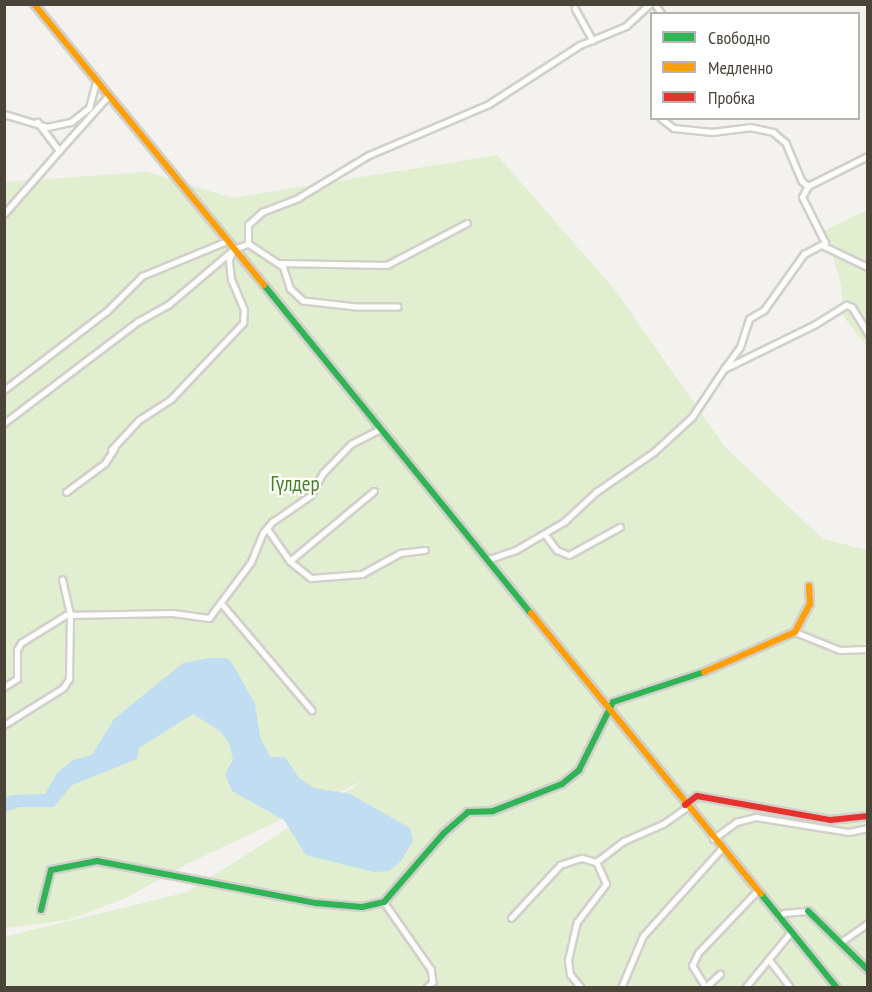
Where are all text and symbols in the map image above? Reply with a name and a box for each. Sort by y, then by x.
legend [650,12,860,120]
text: Свободно [708,26,770,49]
text: Медленно [708,56,773,79]
text: Пробка [708,86,755,109]
park label: Гүлдер [270,471,320,497]

